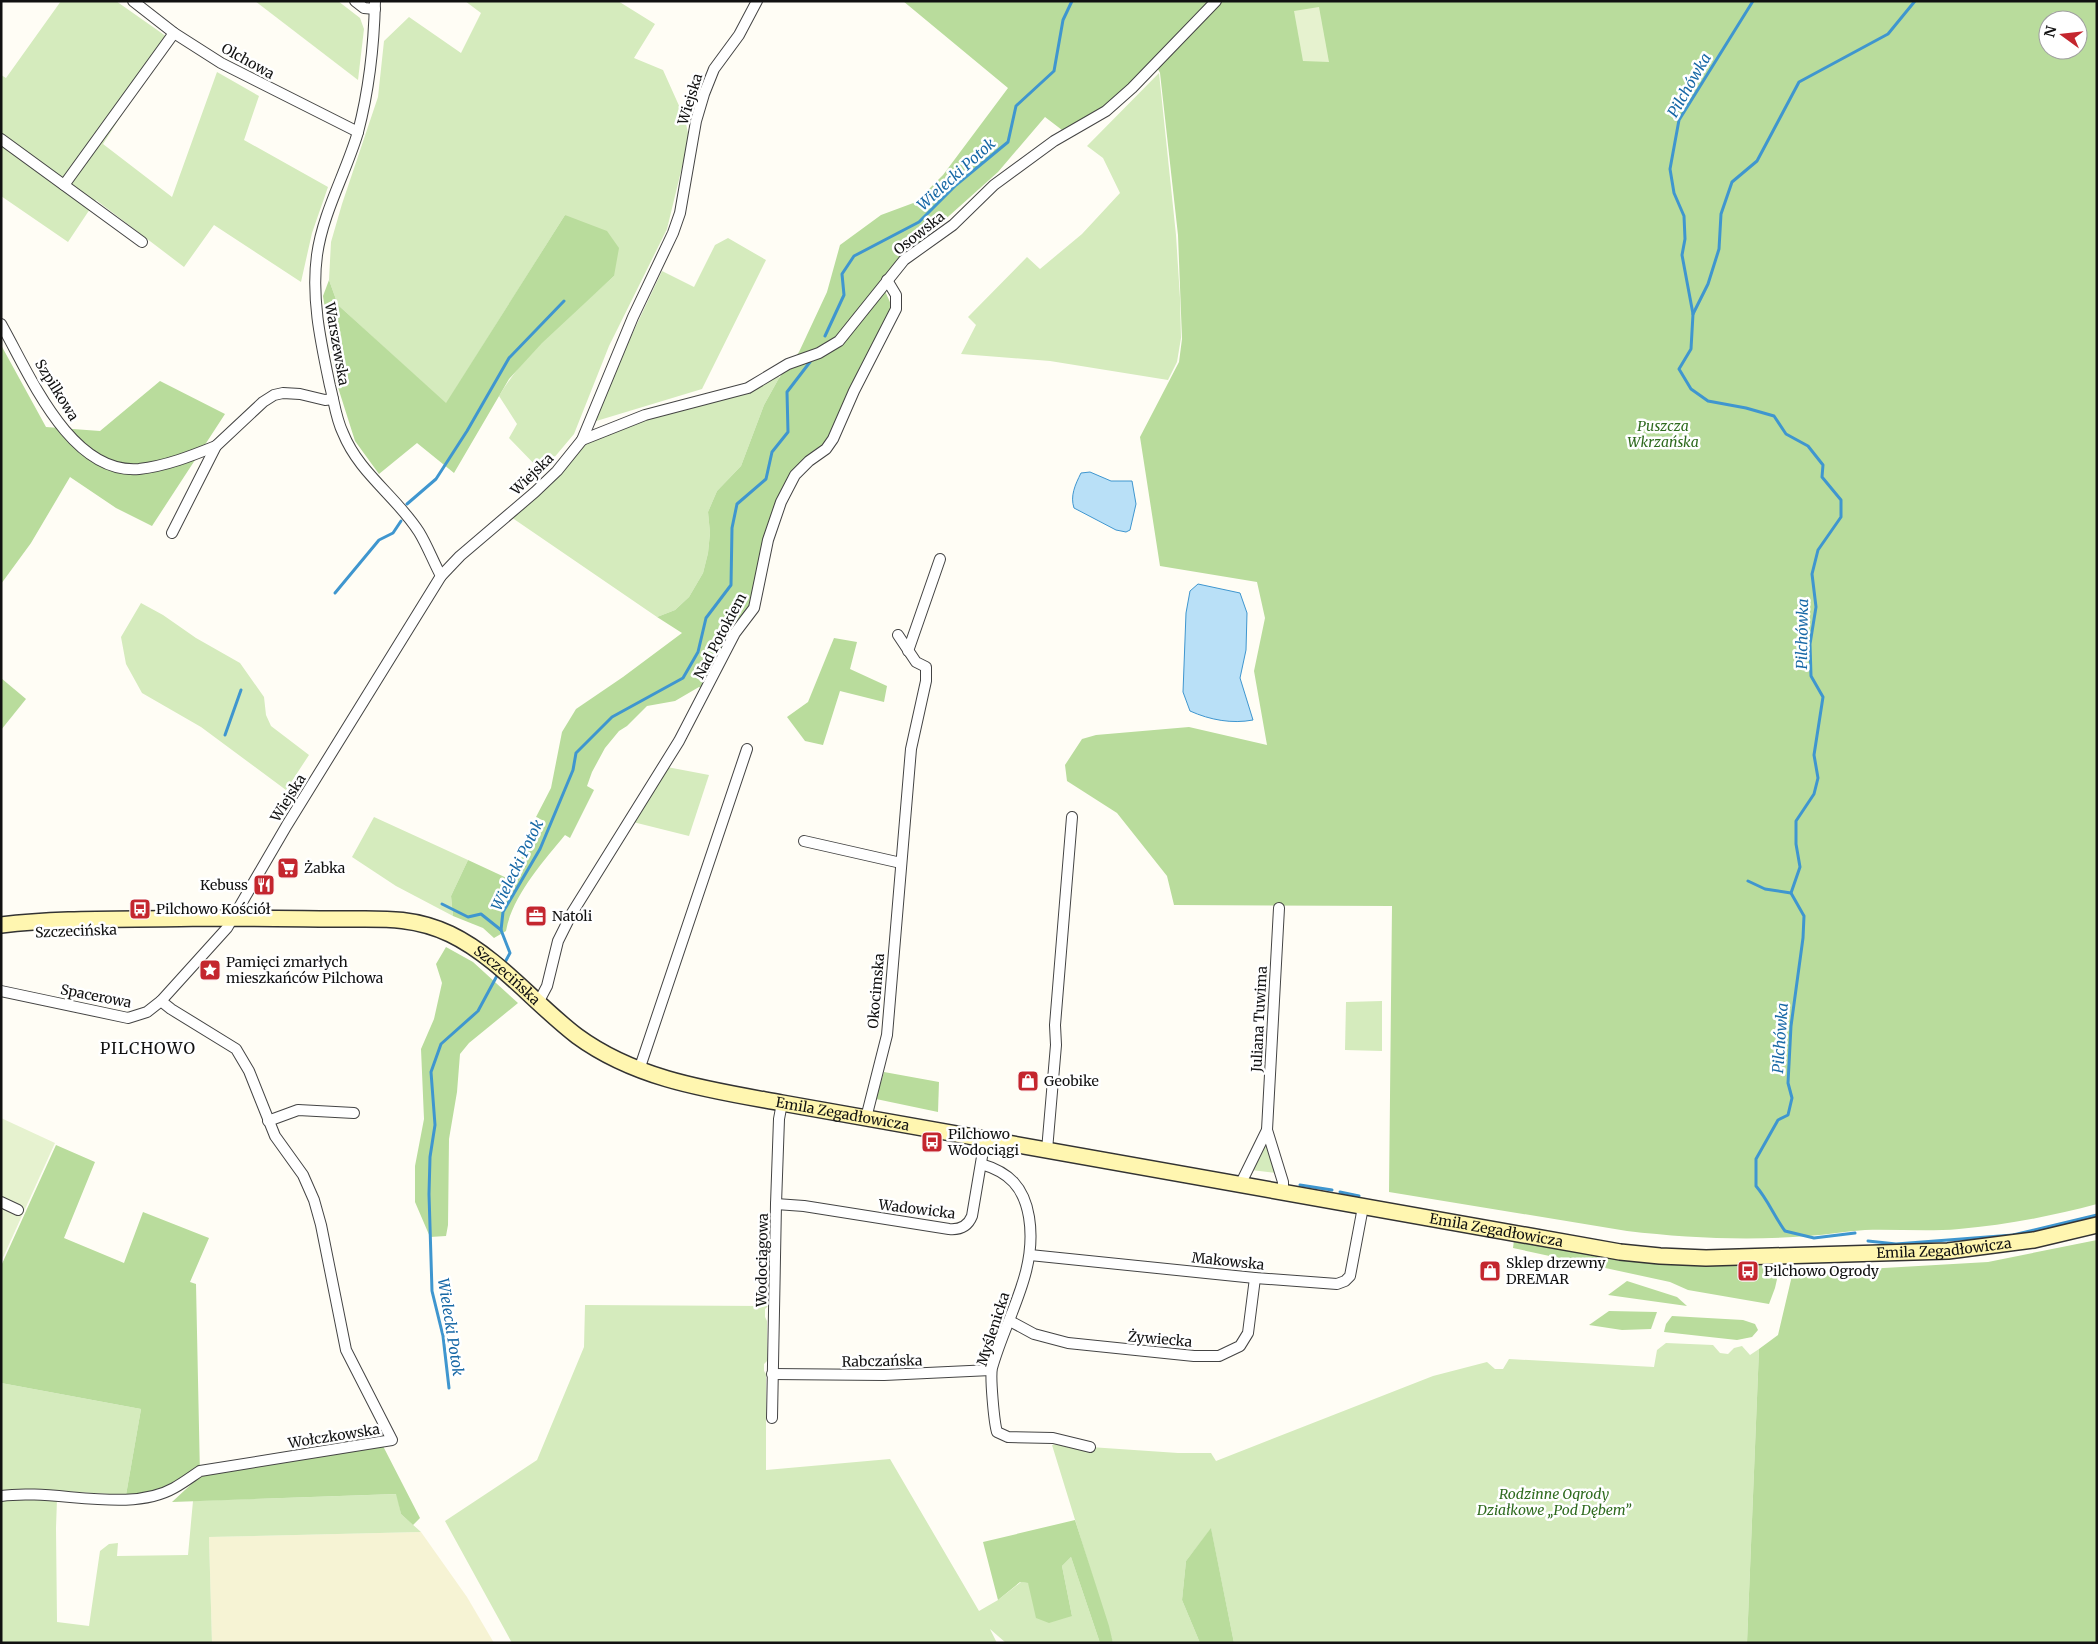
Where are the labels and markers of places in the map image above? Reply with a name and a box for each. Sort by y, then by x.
supermarket icon: Żabka [276,856,300,880]
place label: Żabka [304,859,346,877]
restaurant icon: Kebuss [252,873,276,897]
place label: Kebuss [200,876,248,894]
bus stop icon: Pilchowo Kościół [128,897,152,921]
place label: Pilchowo Kościół [156,900,271,918]
office icon: Natoli [524,904,548,928]
place label: Natoli [552,907,593,925]
place label: Pamięci zmarłych mieszkańców Pilchowa [226,953,384,987]
place icon: Pamięci zmarłych mieszkańców Pilchowa [198,958,222,982]
shop icon: Geobike [1016,1069,1040,1093]
place label: Geobike [1044,1072,1099,1090]
place label: Pilchowo Wodociągi [947,1125,1020,1159]
bus stop icon: Pilchowo Wodociągi [920,1130,944,1154]
place label: Sklep drzewny DREMAR [1506,1254,1606,1288]
shop icon: Sklep drzewny DREMAR [1478,1259,1502,1283]
bus stop icon: Pilchowo Ogrody [1736,1259,1760,1283]
place label: Pilchowo Ogrody [1764,1262,1880,1280]

